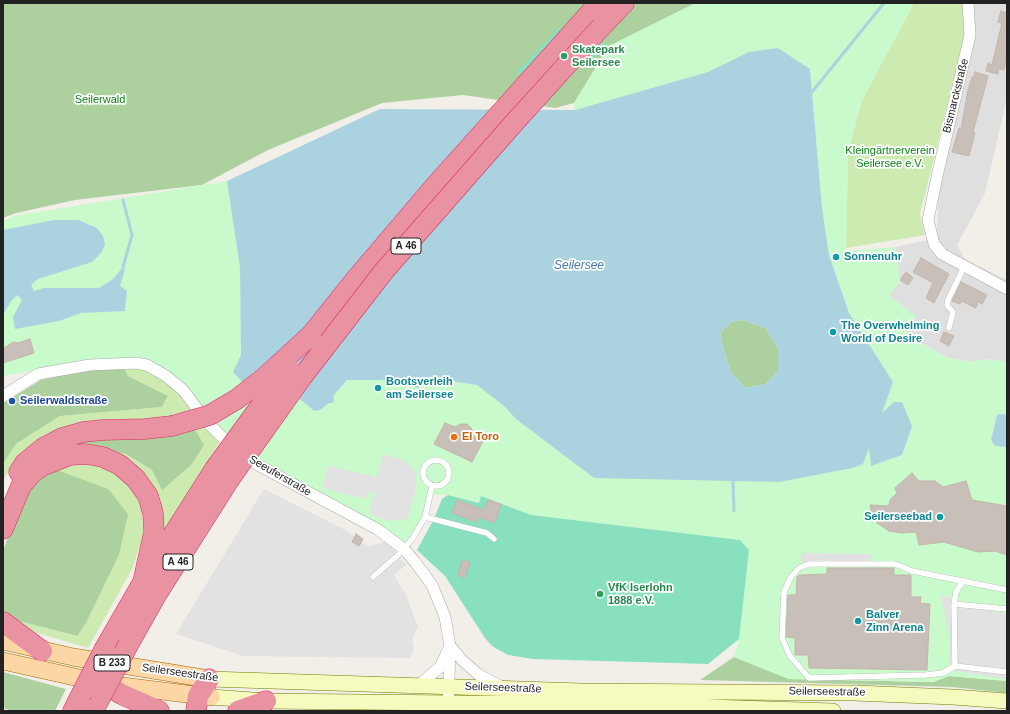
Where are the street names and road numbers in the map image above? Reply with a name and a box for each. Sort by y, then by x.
street label: Bismarckstraße [940,57,972,135]
road number: A 46 [391,238,421,254]
street label: Seeuferstraße [247,453,313,499]
road number: A 46 [163,554,193,570]
road number: B 233 [94,655,130,671]
street label: Seilerseestraße [141,661,219,685]
street label: Seilerseestraße [464,680,542,696]
street label: Seilerseestraße [788,685,866,699]

